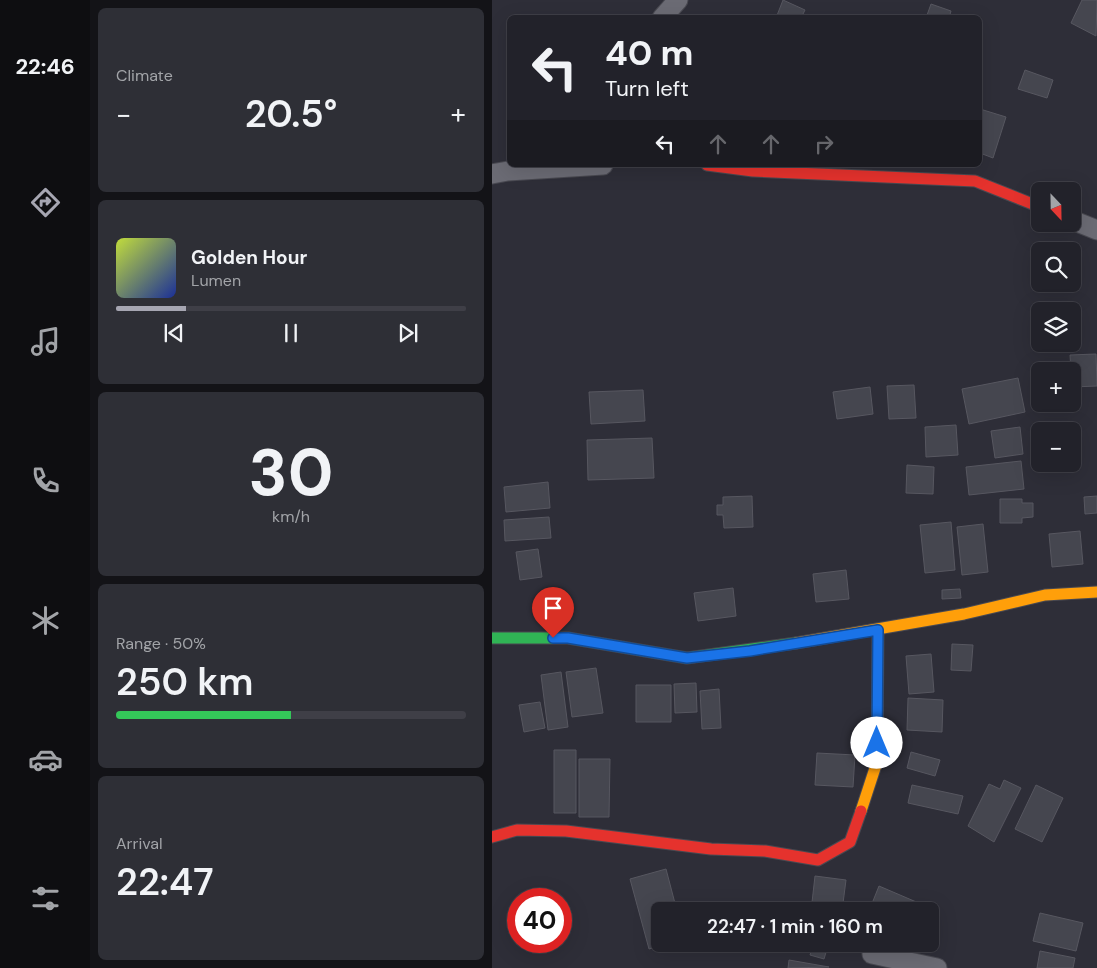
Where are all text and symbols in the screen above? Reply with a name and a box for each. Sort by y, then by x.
text: 40 m [605,30,694,76]
icon: left [522,35,587,100]
text: 22:46 [15,52,75,81]
text: Climate [116,65,173,86]
text: Turn left [605,74,689,103]
text: 20.5° [245,89,337,139]
text: − [116,96,131,133]
text: + [451,96,466,133]
icon: left [651,130,679,158]
icon: ahead [704,130,732,158]
icon: ahead [757,130,785,158]
icon: right [810,130,838,158]
north arrow [1031,182,1081,232]
map controls [1031,182,1081,472]
icon: directions [28,185,63,220]
button: search [1031,242,1081,292]
text: Golden Hour [191,245,307,270]
text: Lumen [191,270,241,291]
button: layers [1031,302,1081,352]
icon: previous [160,319,188,347]
icon: pause [277,319,305,347]
icon: next [394,319,422,347]
icon: music [28,324,63,359]
button: + [1031,362,1081,412]
button: − [1031,422,1081,472]
text: 30 [249,431,333,515]
icon: phone [28,463,63,498]
text: km/h [272,506,310,527]
pin [532,587,574,638]
icon: arrive [539,594,567,622]
icon: climate [28,603,63,638]
text: Range · 50% [116,633,206,654]
text: 250 km [116,657,254,707]
position arrow [850,716,902,768]
icon: car [28,742,63,777]
text: Arrival [116,833,163,854]
text: 22:47 [116,857,214,907]
icon: filters [28,881,63,916]
speed limit sign: 40 [507,888,572,953]
text: 22:47 · 1 min · 160 m [707,914,883,939]

